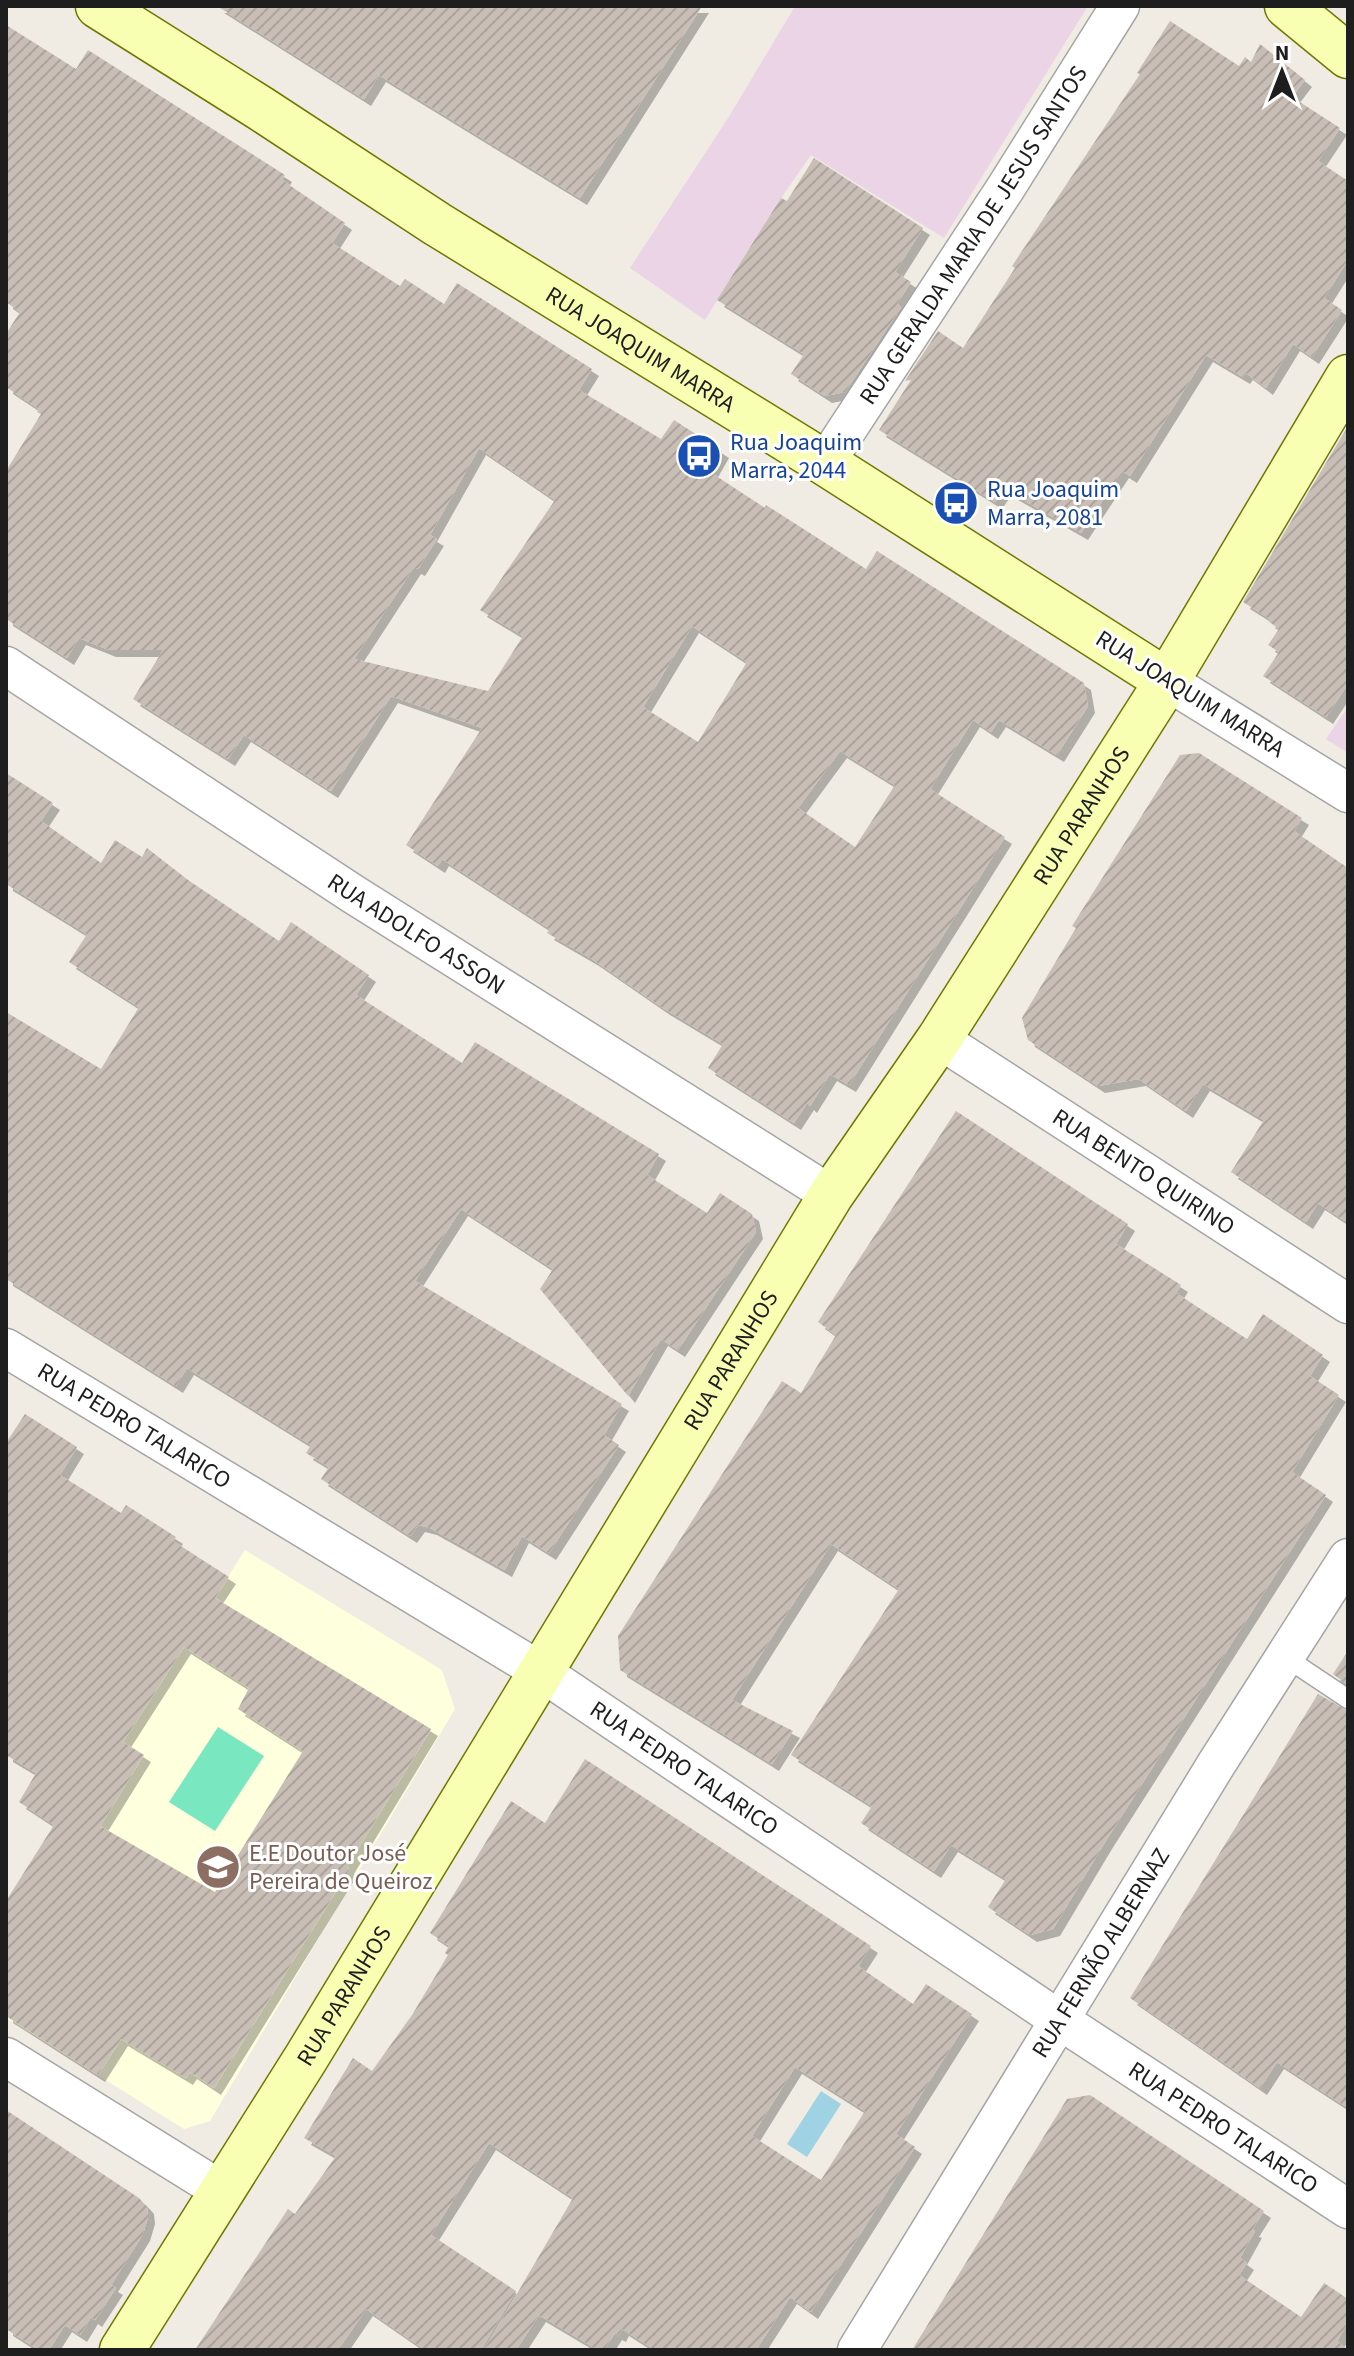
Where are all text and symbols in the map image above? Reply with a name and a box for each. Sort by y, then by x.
north arrow [1242,32,1322,112]
text: N [1275,37,1289,69]
street label: RUA GERALDA MARIA DE JESUS SANTOS [851,59,1096,411]
street label: RUA JOAQUIM MARRA [539,277,742,421]
place label: Rua Joaquim Marra, 2044 [730,425,862,488]
bus stop icon: Rua Joaquim Marra, 2044 [675,432,723,480]
place label: Rua Joaquim Marra, 2081 [987,472,1119,535]
bus stop icon: Rua Joaquim Marra, 2081 [932,479,980,527]
street label: RUA JOAQUIM MARRA [1089,622,1291,766]
street label: RUA PARANHOS [1024,739,1139,892]
street label: RUA ADOLFO ASSON [321,864,512,1003]
street label: RUA BENTO QUIRINO [1046,1100,1242,1244]
street label: RUA PARANHOS [674,1283,787,1437]
street label: RUA PEDRO TALARICO [31,1354,238,1498]
street label: RUA PEDRO TALARICO [583,1692,786,1844]
place label: E.E Doutor José Pereira de Queiroz [249,1836,432,1899]
street label: RUA FERNÃO ALBERNAZ [1023,1841,1178,2064]
school or university icon: E.E Doutor José Pereira de Queiroz [194,1843,242,1891]
street label: RUA PARANHOS [288,1919,400,2073]
street label: RUA PEDRO TALARICO [1122,2052,1325,2203]

